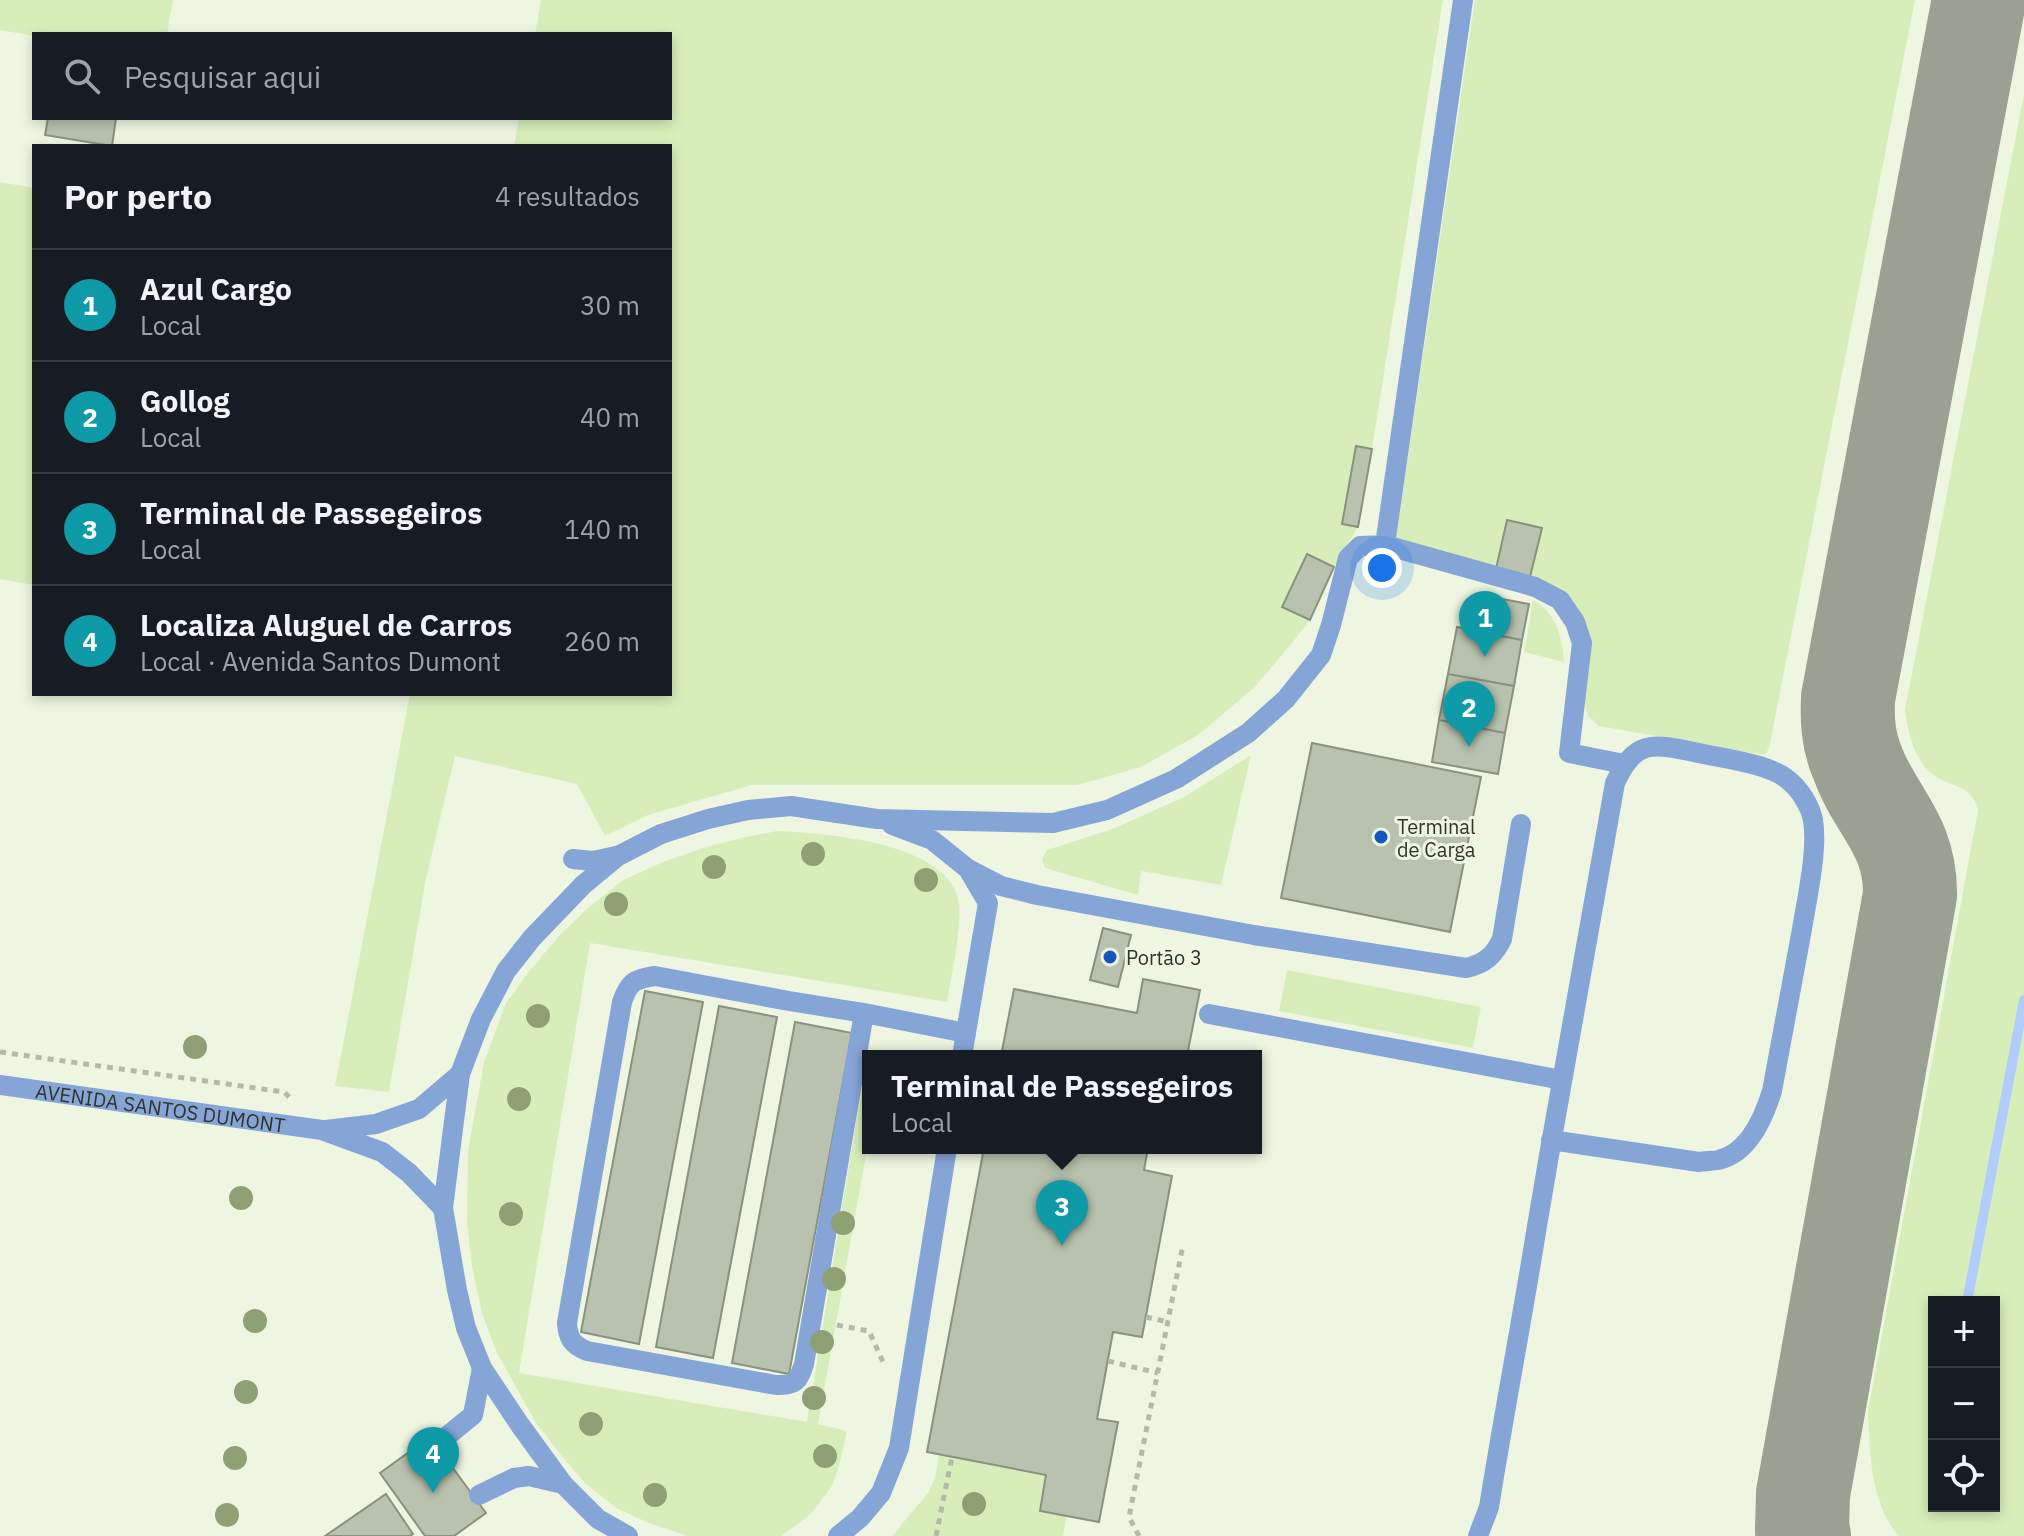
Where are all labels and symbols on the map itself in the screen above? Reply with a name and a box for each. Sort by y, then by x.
your location [1362,548,1402,588]
pin: 1 [1459,591,1511,657]
pin: 2 [1443,681,1495,747]
place label: Terminal de Carga [1397,813,1476,863]
marker: Terminal de Carga [1372,828,1390,846]
place label: Portão 3 [1126,944,1202,971]
marker: Portão 3 [1101,948,1119,966]
street label: AVENIDA SANTOS DUMONT [34,1077,287,1138]
pin: 3 [1036,1180,1088,1246]
pin: 4 [407,1427,459,1493]

